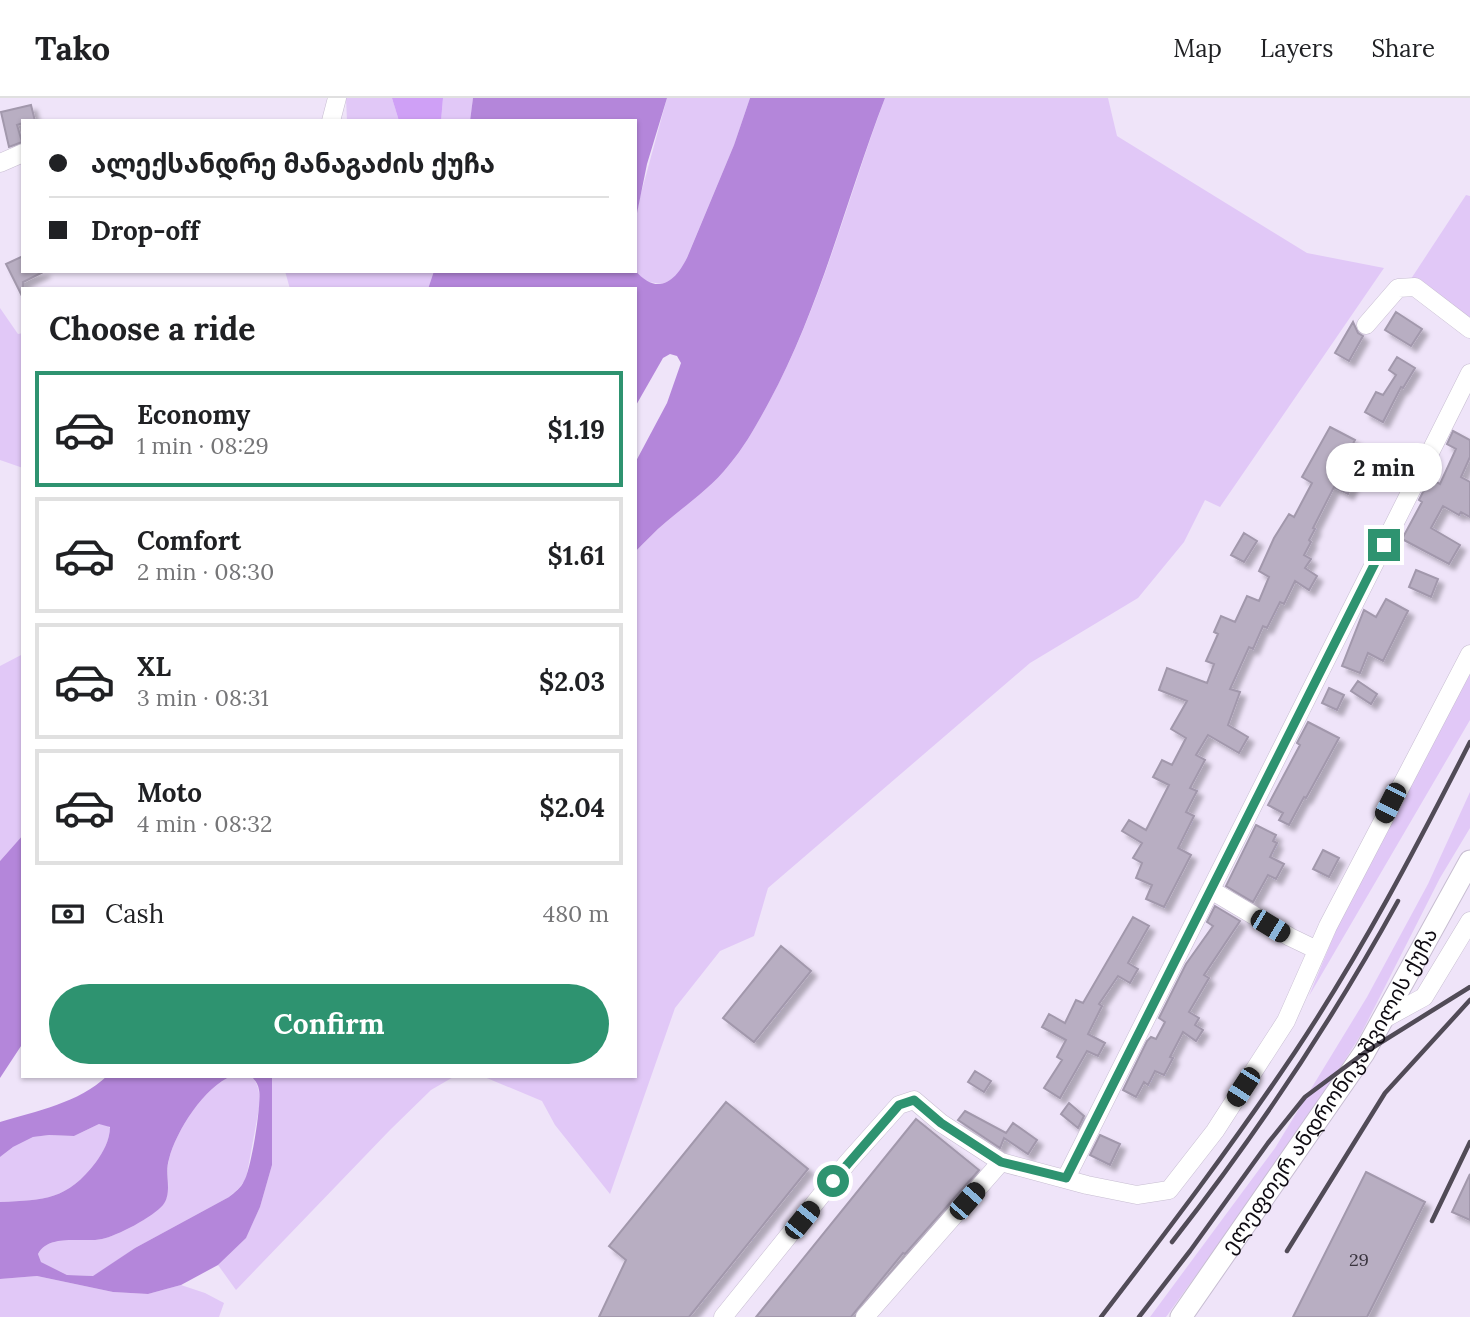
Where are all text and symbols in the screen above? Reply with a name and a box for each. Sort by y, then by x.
text: Tako [35,27,110,69]
text: Map [1173,33,1222,64]
text: Layers [1260,33,1333,64]
text: Share [1371,33,1435,64]
text: ალექსანდრე მანაგაძის ქუჩა [91,147,495,180]
text: Drop-off [91,214,199,247]
text: Choose a ride [49,308,256,349]
icon: car [53,398,116,461]
text: Economy [137,398,250,431]
text: $1.19 [548,413,605,446]
text: 1 min · 08:29 [137,431,269,460]
callout: 2 min [1326,444,1442,492]
text: 2 min [1353,453,1415,482]
icon: car [53,524,116,587]
text: Comfort [137,524,241,557]
route end [1368,529,1400,561]
text: $1.61 [548,539,605,572]
text: 2 min · 08:30 [137,557,274,586]
icon: car [53,650,116,713]
text: XL [137,650,171,683]
text: $2.03 [539,665,605,698]
text: 3 min · 08:31 [137,683,269,712]
icon: car [53,776,116,839]
text: Moto [137,776,202,809]
car [1372,780,1409,826]
text: $2.04 [539,791,605,824]
text: 4 min · 08:32 [137,809,272,838]
icon: cash [49,895,87,933]
text: Cash [105,897,164,930]
text: 480 m [543,899,609,928]
car [1247,906,1294,946]
street label: ელეფთერ ანდრონიკაშვილის ქუჩა [1215,923,1443,1259]
button: Confirm [49,984,609,1064]
car [1223,1064,1264,1110]
route start [817,1165,849,1197]
car [946,1178,989,1224]
car [781,1197,824,1243]
house number: 29 [1349,1248,1369,1271]

